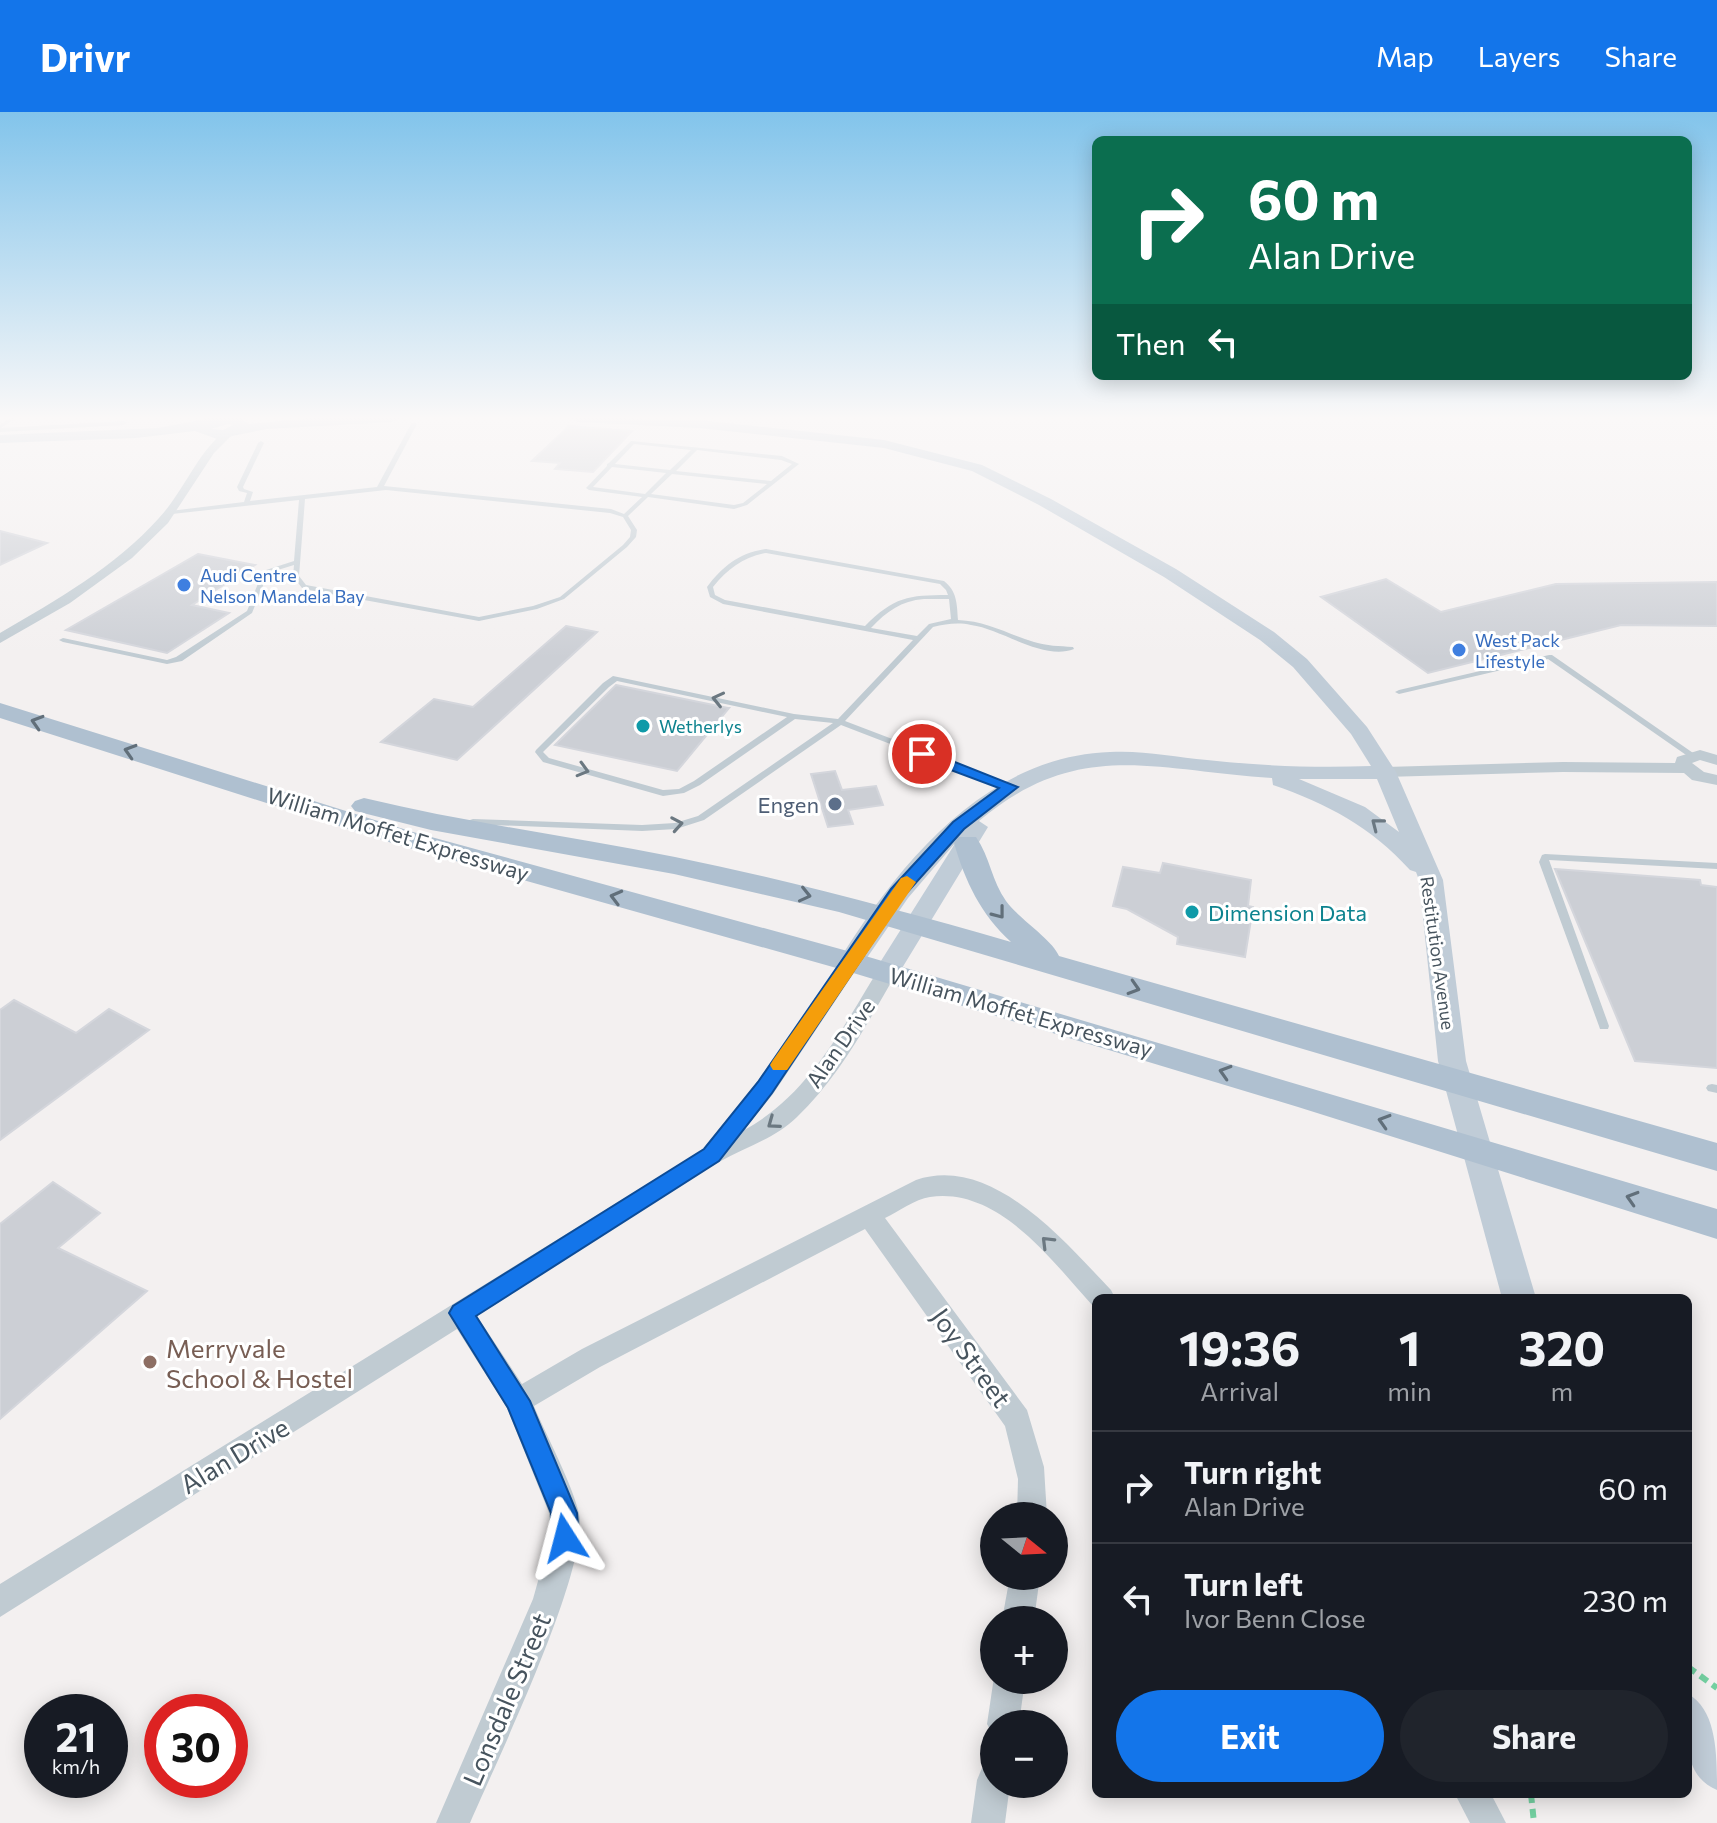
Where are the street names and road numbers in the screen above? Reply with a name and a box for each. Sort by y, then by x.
street label: William Moffet Expressway [264,781,532,887]
street label: Restitution Avenue [1416,875,1460,1031]
street label: William Moffet Expressway [886,961,1156,1063]
street label: Alan Drive [800,993,880,1093]
street label: Joy Street [926,1302,1018,1412]
street label: Alan Drive [174,1411,294,1499]
street label: Lonsdale Street [456,1608,556,1790]

